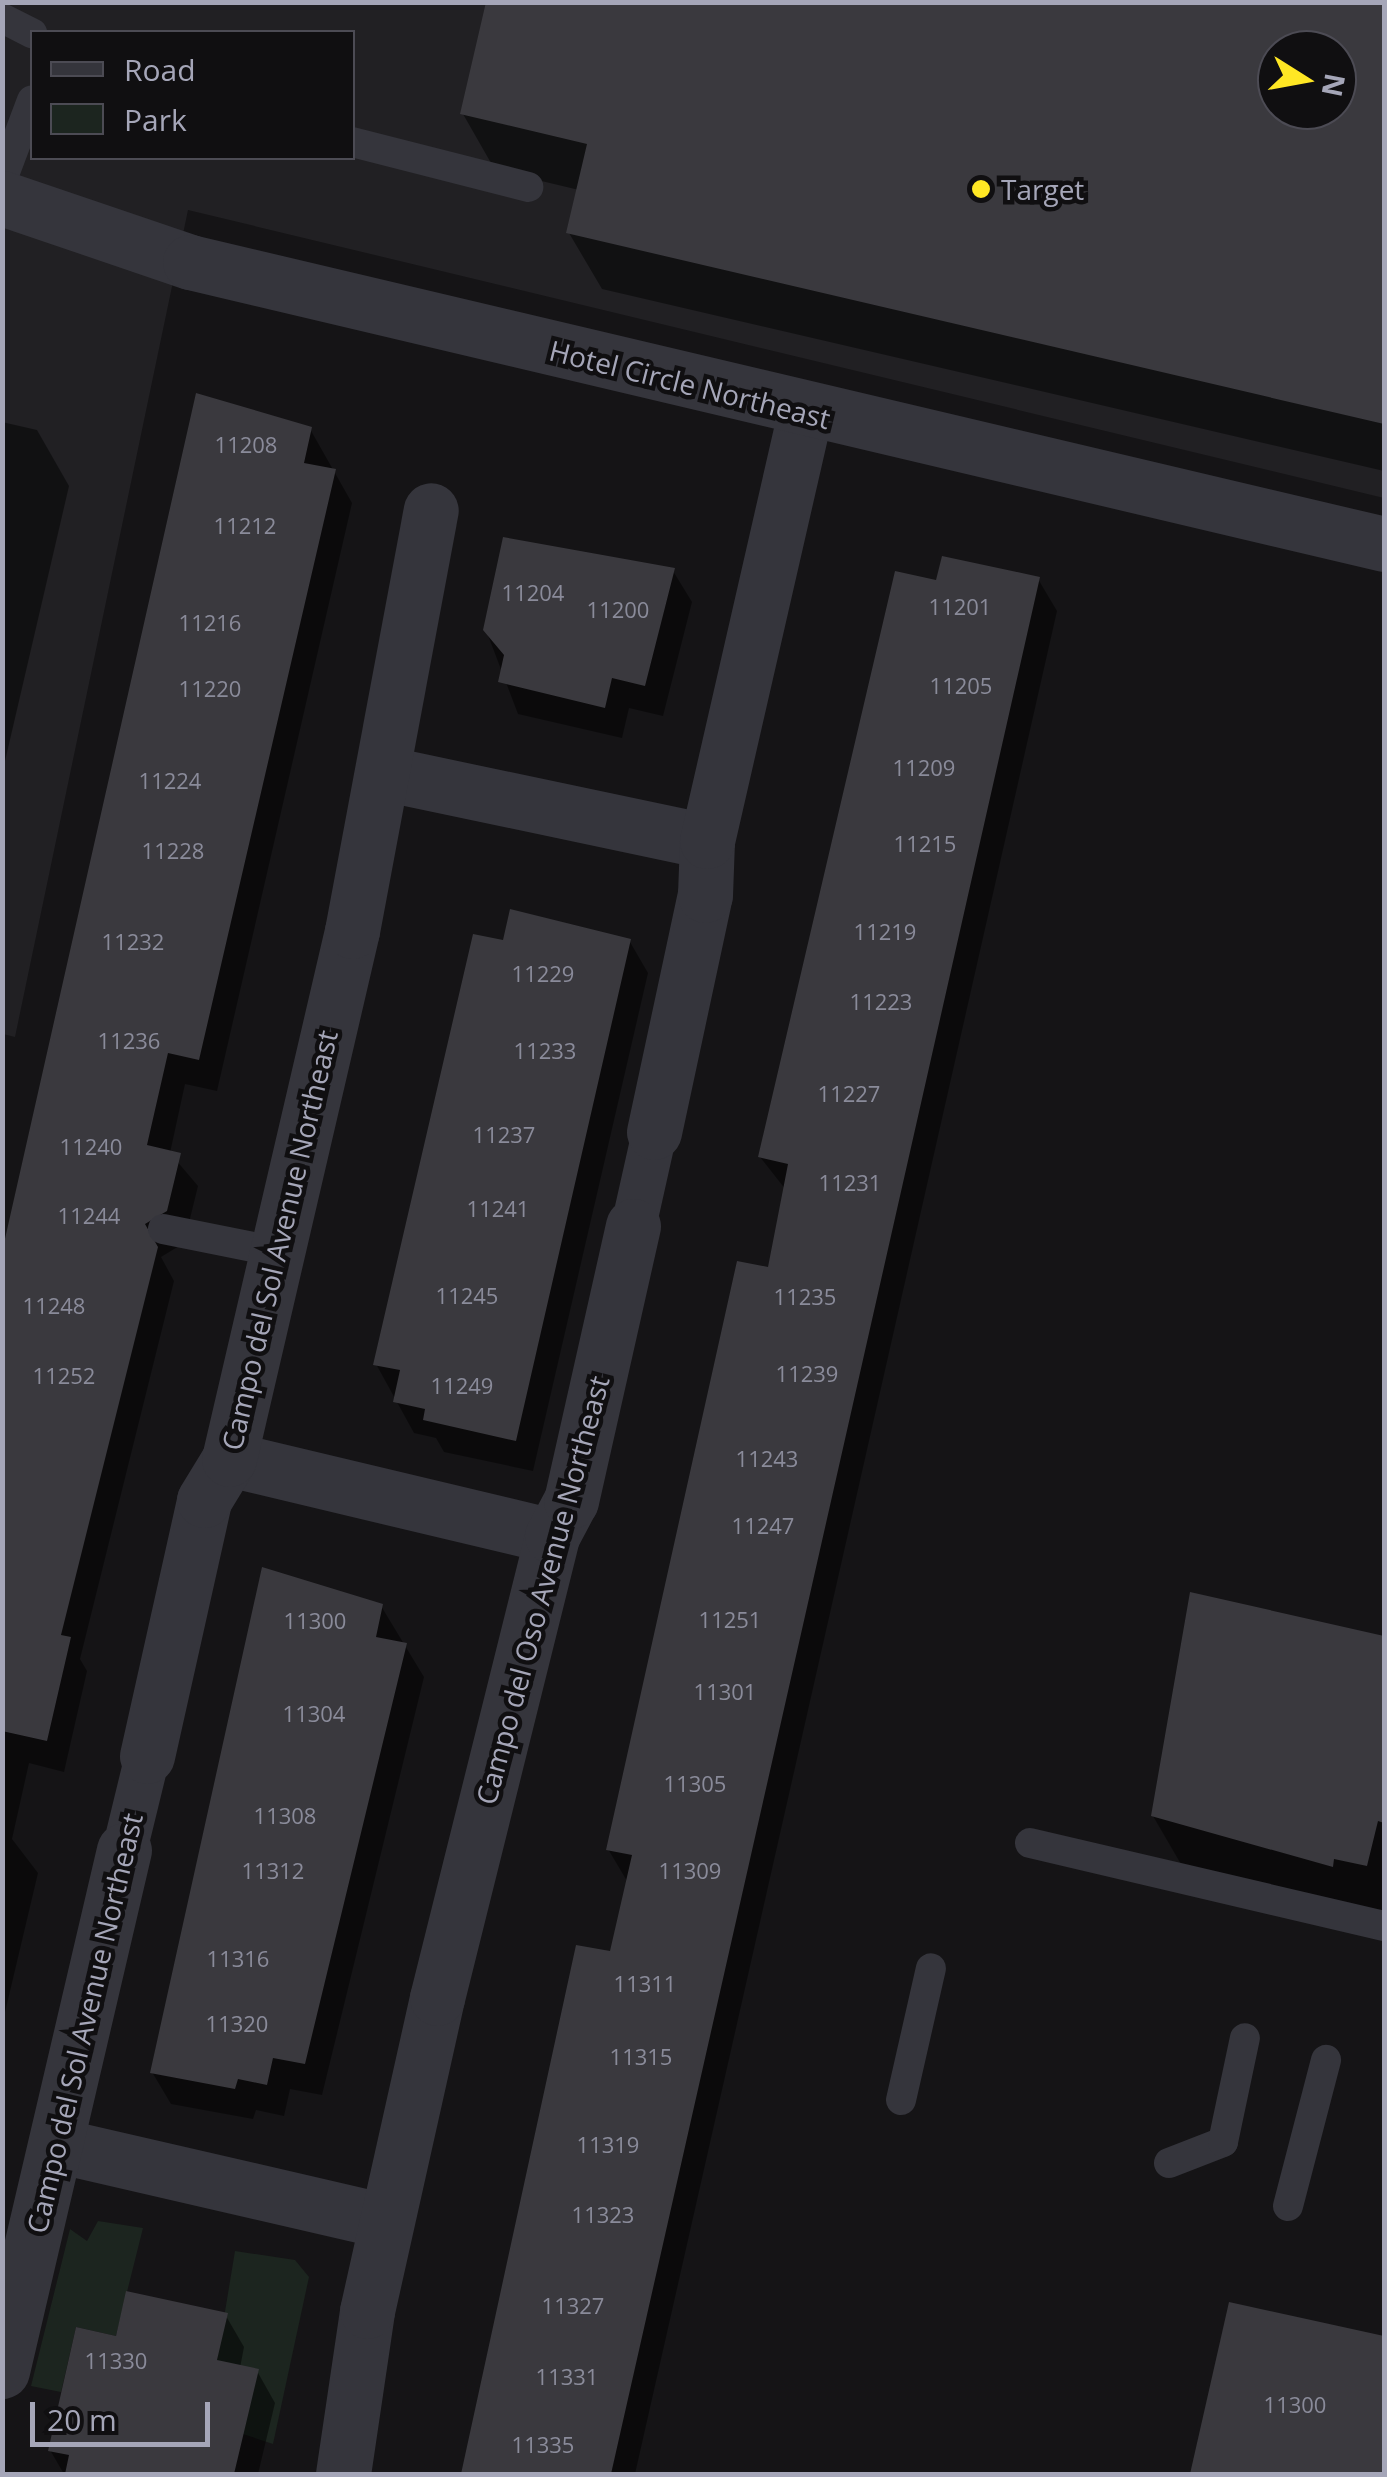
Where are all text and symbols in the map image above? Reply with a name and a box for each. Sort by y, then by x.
legend [30,30,355,160]
north arrow [1257,30,1357,130]
text: Road [124,49,196,90]
text: N [1314,71,1355,100]
text: Park [124,99,187,140]
place label: Target [1001,172,1084,206]
marker: Target [970,178,992,200]
street label: Hotel Circle Northeast [546,333,834,435]
house number: 11208 [215,432,277,458]
house number: 11212 [214,513,276,539]
house number: 11204 [502,580,564,606]
house number: 11201 [929,594,991,620]
house number: 11200 [587,597,649,623]
house number: 11216 [179,610,241,636]
house number: 11205 [930,673,992,699]
house number: 11220 [179,676,241,702]
house number: 11209 [893,755,955,781]
house number: 11224 [139,768,201,794]
house number: 11215 [894,831,956,857]
house number: 11228 [142,838,204,864]
house number: 11219 [854,919,916,945]
house number: 11232 [102,929,164,955]
house number: 11229 [512,961,574,987]
house number: 11223 [850,989,912,1015]
street label: Campo del Sol Avenue Northeast [214,1027,344,1453]
house number: 11236 [98,1028,160,1054]
house number: 11233 [514,1038,576,1064]
house number: 11227 [818,1081,880,1107]
house number: 11237 [473,1122,535,1148]
house number: 11240 [60,1134,122,1160]
house number: 11231 [819,1170,881,1196]
house number: 11241 [467,1196,529,1222]
house number: 11244 [58,1203,120,1229]
house number: 11245 [436,1283,498,1309]
house number: 11235 [774,1284,836,1310]
house number: 11248 [23,1293,85,1319]
house number: 11239 [776,1361,838,1387]
house number: 11252 [33,1363,95,1389]
street label: Campo del Oso Avenue Northeast [468,1372,616,1808]
house number: 11249 [431,1373,493,1399]
house number: 11243 [736,1446,798,1472]
house number: 11247 [732,1513,794,1539]
house number: 11251 [699,1607,761,1633]
house number: 11300 [284,1608,346,1634]
house number: 11301 [694,1679,756,1705]
house number: 11304 [283,1701,345,1727]
house number: 11305 [664,1771,726,1797]
house number: 11308 [254,1803,316,1829]
street label: Campo del Sol Avenue Northeast [19,1810,149,2236]
house number: 11312 [242,1858,304,1884]
house number: 11309 [659,1858,721,1884]
house number: 11316 [207,1946,269,1972]
house number: 11311 [614,1971,676,1997]
house number: 11320 [206,2011,268,2037]
house number: 11315 [610,2044,672,2070]
house number: 11319 [577,2132,639,2158]
house number: 11323 [572,2202,634,2228]
house number: 11327 [542,2293,604,2319]
house number: 11330 [85,2348,147,2374]
house number: 11331 [536,2364,598,2390]
scale bar [35,2382,215,2444]
house number: 11300 [1264,2392,1326,2418]
text: 20 m [47,2399,117,2440]
house number: 11335 [512,2432,574,2458]

